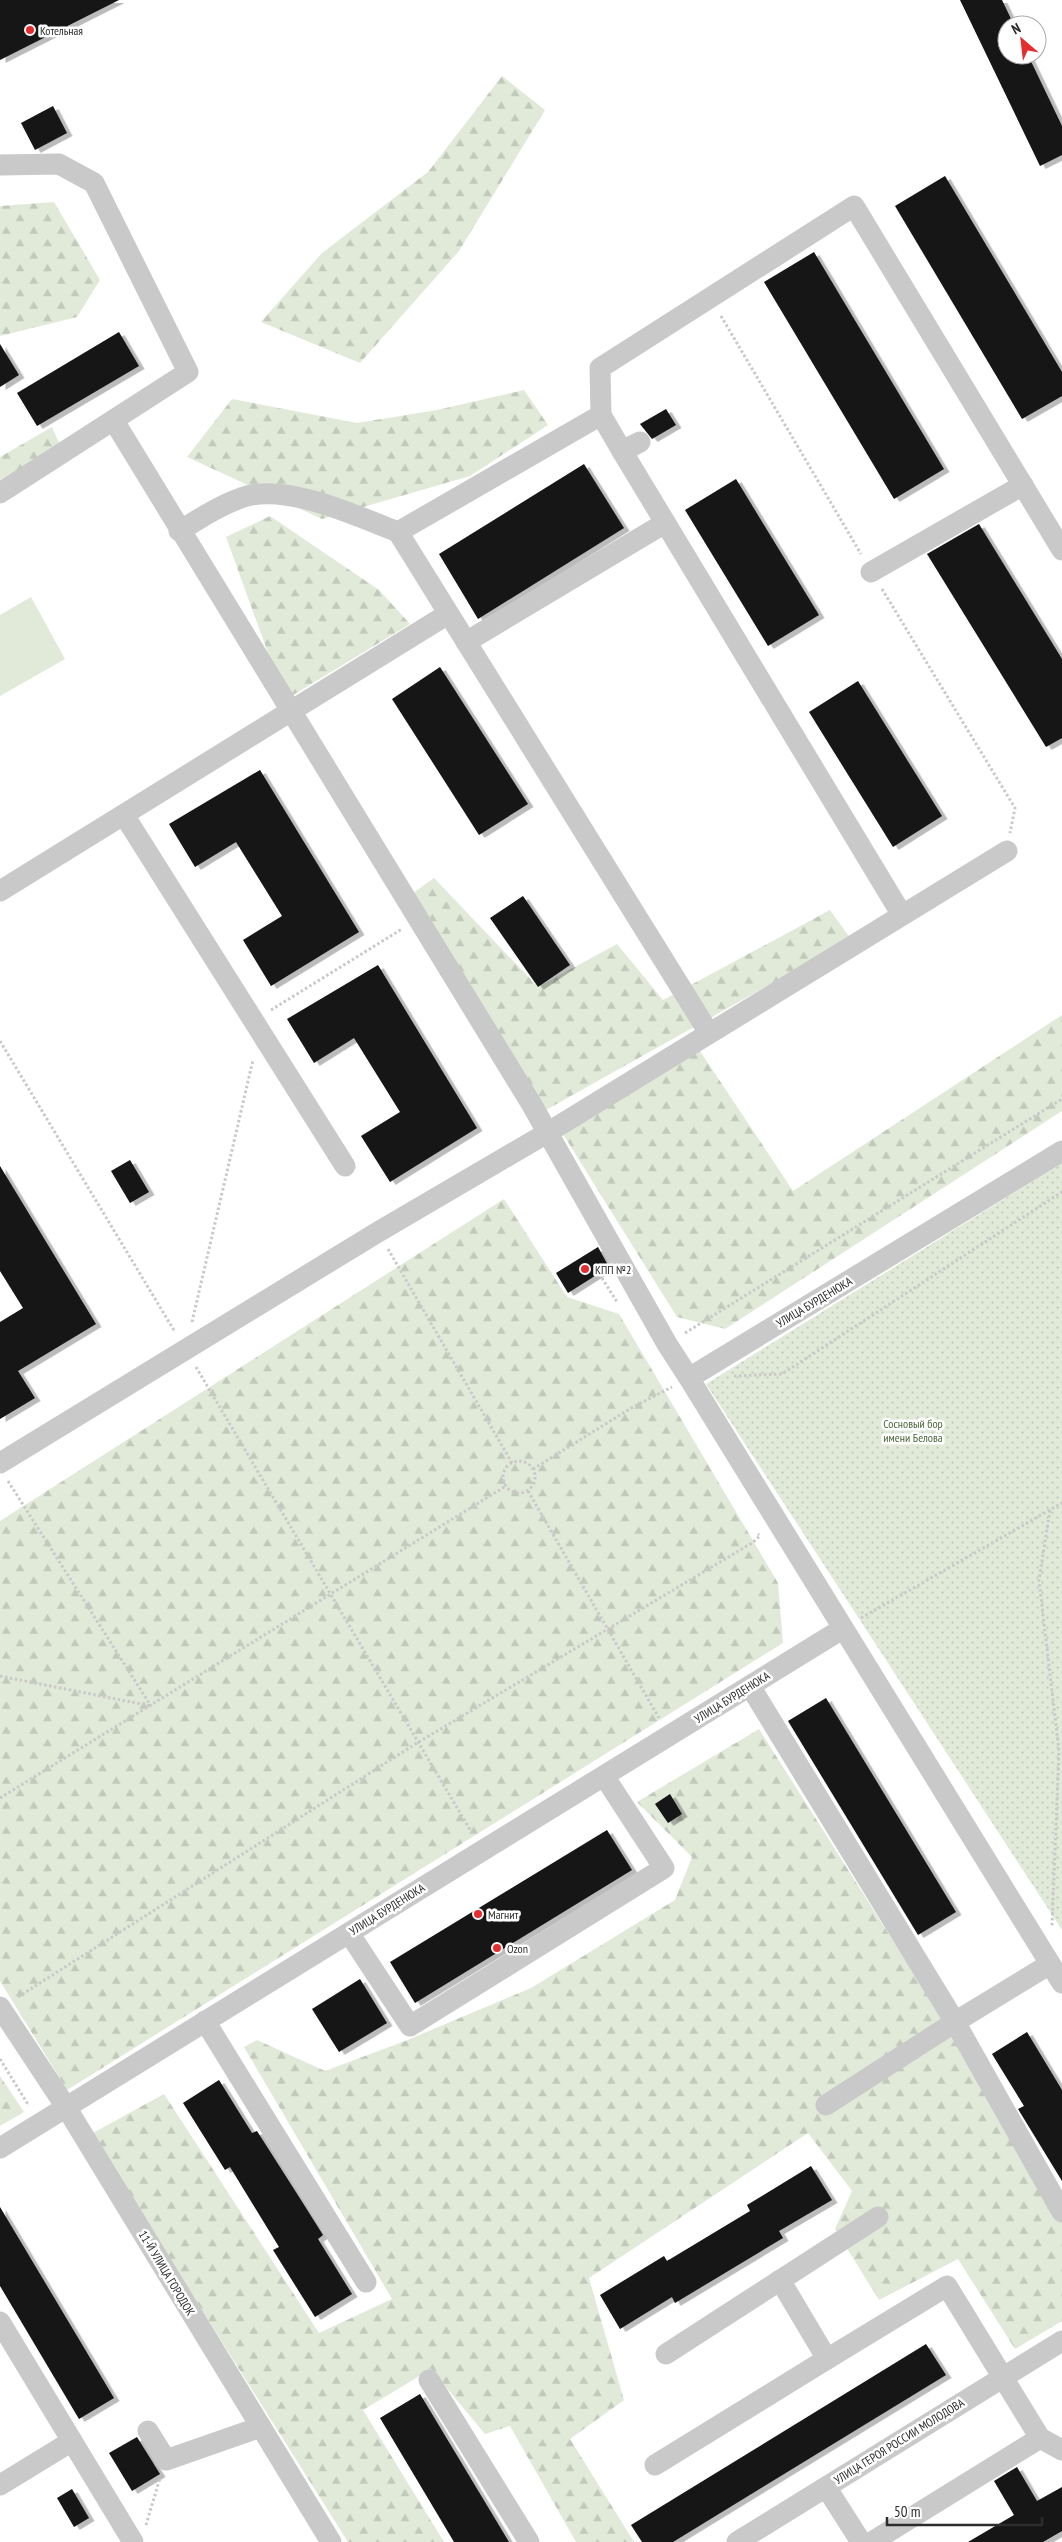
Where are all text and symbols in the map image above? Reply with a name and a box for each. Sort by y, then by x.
north arrow [997,15,1047,65]
text: N [1008,19,1023,38]
place label: Котельная [40,23,83,38]
marker: Котельная [24,24,36,36]
place label: КПП №2 [595,1262,631,1277]
marker: КПП №2 [579,1263,591,1275]
street label: УЛИЦА БУРДЕНЮКА [773,1273,855,1331]
park label: Сосновый бор имени Белова [883,1416,943,1445]
street label: УЛИЦА БУРДЕНЮКА [692,1668,773,1726]
street label: УЛИЦА БУРДЕНЮКА [347,1880,428,1938]
place label: Магнит [488,1907,518,1922]
marker: Магнит [472,1908,484,1920]
place label: Ozon [507,1941,528,1956]
marker: Ozon [491,1942,503,1954]
street label: 11-Й УЛИЦА ГОРОДОК [136,2228,198,2318]
street label: УЛИЦА ГЕРОЯ РОССИИ МОЛОДОВА [831,2395,967,2487]
scale bar [887,2494,1042,2526]
text: 50 m [894,2502,920,2521]

